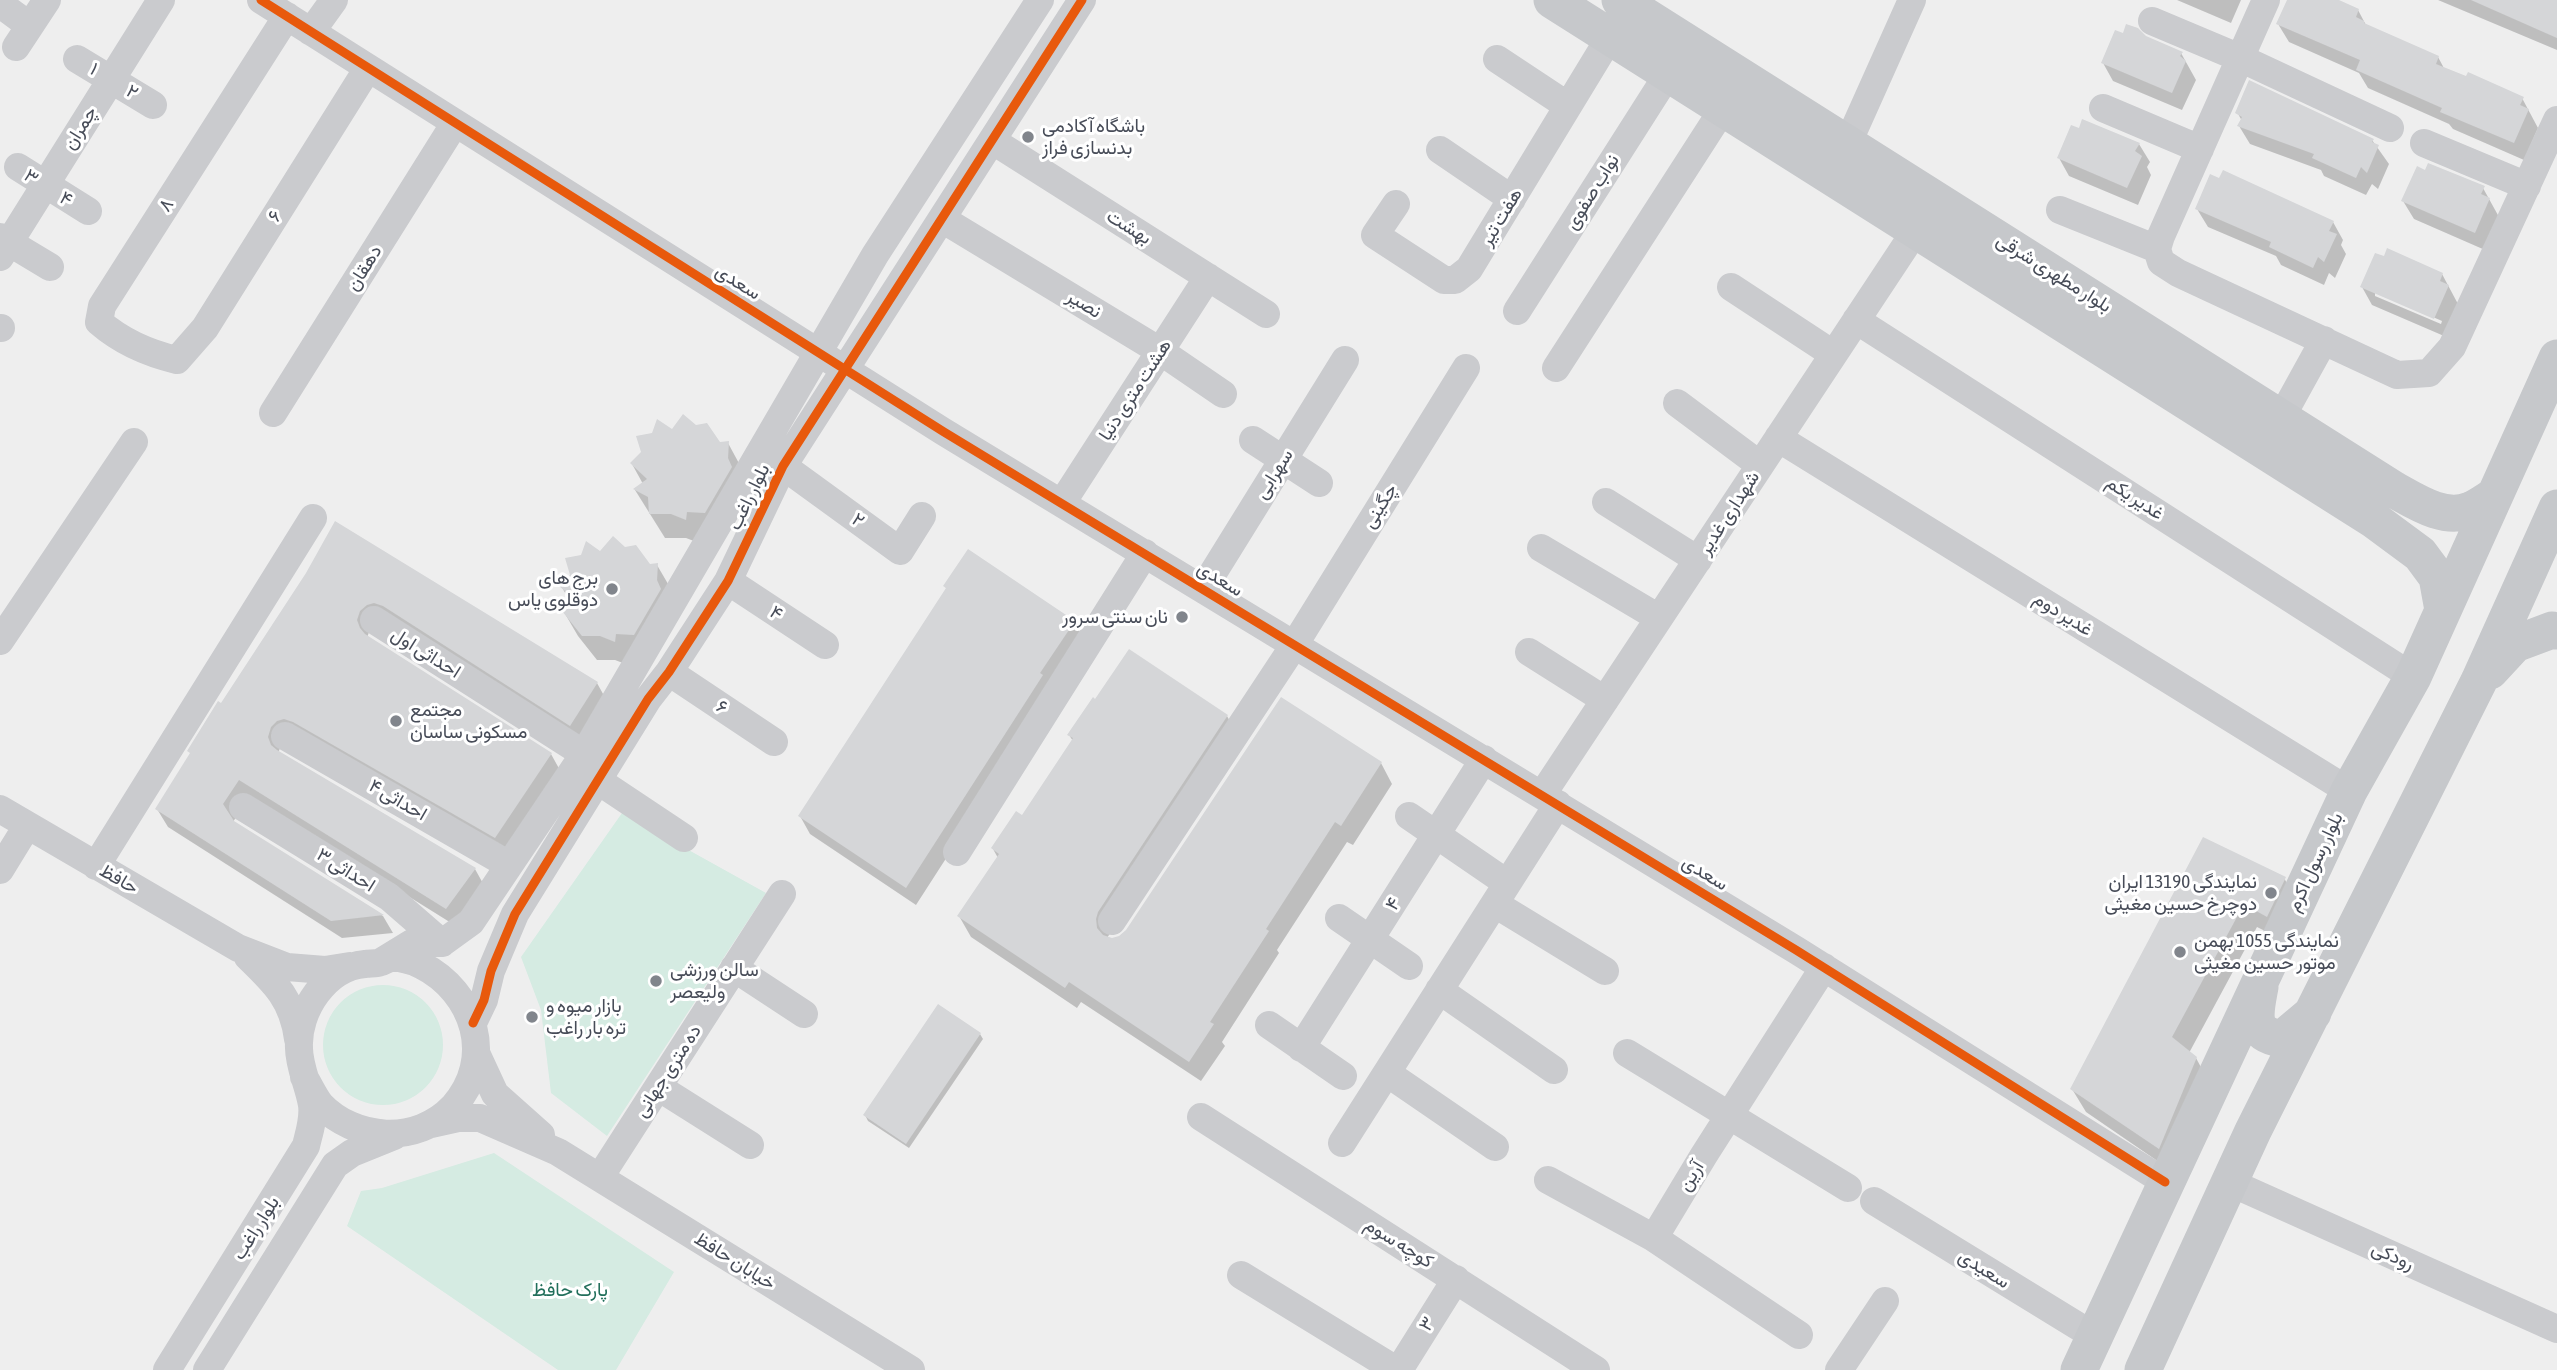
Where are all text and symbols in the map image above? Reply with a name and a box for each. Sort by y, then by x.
street label: ۱ [86,58,102,80]
street label: ۲ [122,80,142,104]
street label: چمران [58,102,102,154]
place label: باشگاه آکادمی بدنسازی فراز [1042,115,1145,159]
marker: باشگاه آکادمی بدنسازی فراز [1020,129,1036,145]
street label: نواب صفوی [1560,150,1624,234]
street label: ۳ [19,164,43,190]
street label: هفت تیر [1475,184,1527,250]
street label: ۴ [55,186,77,212]
street label: ۸ [153,194,179,216]
street label: بهشت [1102,204,1156,250]
street label: ۶ [263,206,287,226]
street label: بلوار مطهری شرقی [1992,229,2116,317]
street label: دهقان [341,241,387,295]
street label: سعدی [711,259,765,305]
street label: نصیر [1062,285,1106,323]
street label: هشت متری دنیا [1094,335,1176,445]
street label: سهرابی [1250,445,1298,503]
street label: بلوار راغب [723,460,775,534]
street label: شهداری غدیر [1693,467,1765,559]
street label: غدیر یکم [2102,471,2168,525]
street label: چگینی [1358,480,1402,532]
street label: ۲ [847,508,869,532]
street label: سعدی [1193,557,1247,601]
place label: برج های دوقلوی یاس [508,567,598,611]
marker: برج های دوقلوی یاس [604,581,620,597]
street label: غدیر دوم [2029,587,2097,641]
street label: ۴ [765,601,787,625]
place label: نان سنتی سرور [1062,606,1168,628]
marker: نان سنتی سرور [1174,609,1190,625]
street label: احداثی اول [387,623,465,683]
street label: ۶ [712,695,732,719]
place label: مجتمع مسکونی ساسان [410,699,527,743]
marker: مجتمع مسکونی ساسان [388,713,404,729]
street label: احداثی ۴ [365,774,431,826]
street label: بلوار رسول اکرم [2282,809,2348,915]
street label: احداثی ۳ [312,843,380,897]
street label: سعدی [1678,851,1732,895]
street label: حافظ [96,859,142,899]
place label: نمایندگی 13190 ایران دوچرخ حسین مغیثی [2104,871,2257,915]
marker: نمایندگی 13190 ایران دوچرخ حسین مغیثی [2263,885,2279,901]
street label: ۴ [1380,893,1406,915]
place label: نمایندگی 1055 بهمن موتور حسین مغیثی [2194,930,2339,974]
marker: نمایندگی 1055 بهمن موتور حسین مغیثی [2172,944,2188,960]
place label: سالن ورزشی ولیعصر [670,959,759,1003]
marker: سالن ورزشی ولیعصر [648,973,664,989]
place label: بازار میوه و تره بار راغب [546,995,626,1039]
marker: بازار میوه و تره بار راغب [524,1009,540,1025]
street label: ده متری جهانی [630,1020,706,1122]
street label: آرین [1673,1157,1709,1195]
street label: بلوار راغب [228,1192,284,1264]
street label: کوچه سوم [1360,1213,1438,1273]
street label: خیابان حافظ [690,1227,780,1295]
street label: رودکی [2368,1237,2418,1275]
street label: سعیدی [1954,1244,2014,1294]
park label: پارک حافظ [532,1279,608,1301]
street label: ۳ [1414,1313,1440,1335]

